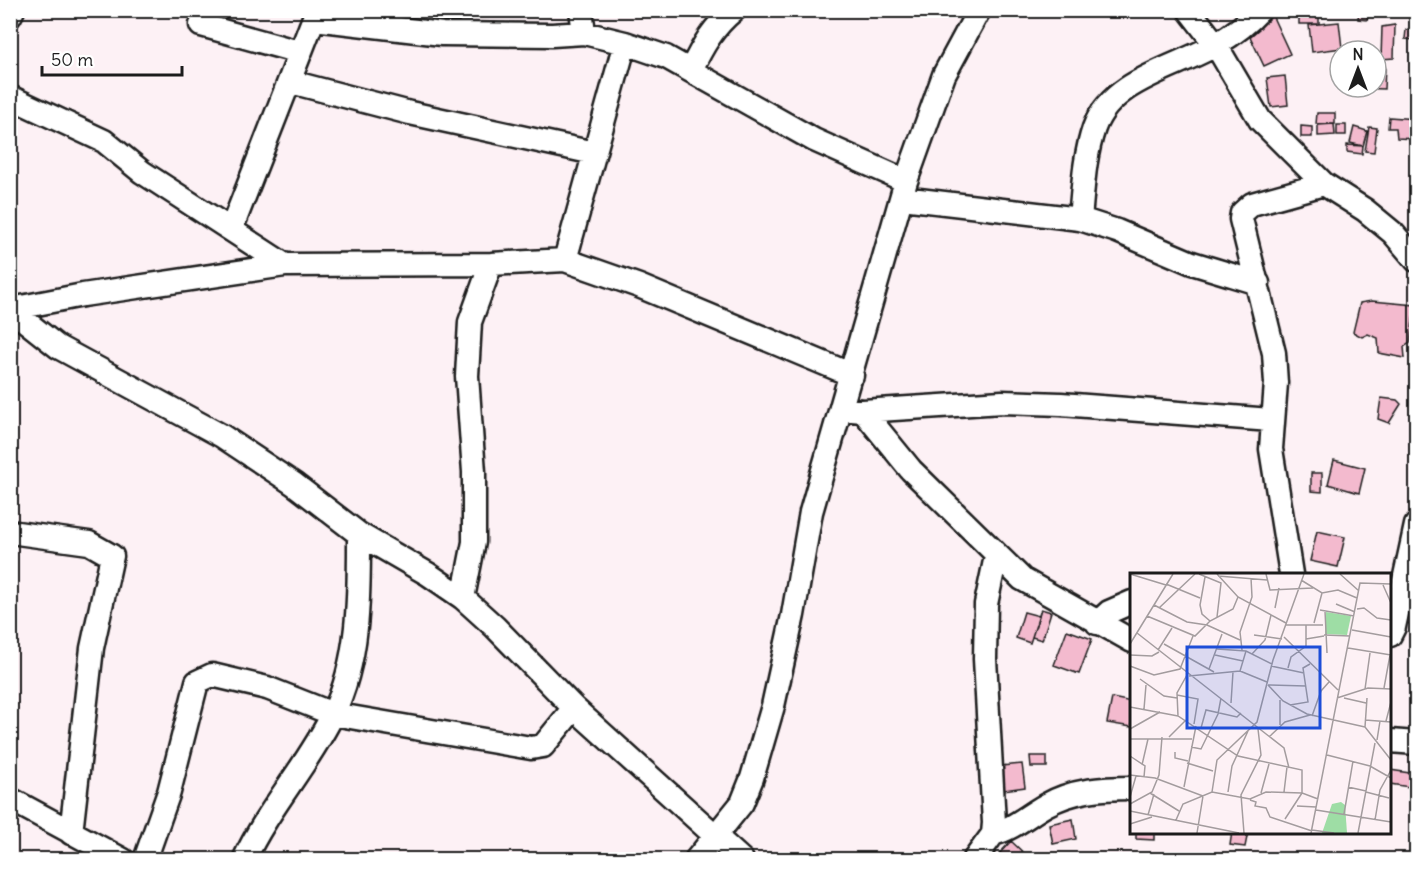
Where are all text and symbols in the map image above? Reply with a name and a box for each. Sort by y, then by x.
scale bar [42,39,182,77]
north arrow [1328,39,1388,99]
text: N [1352,44,1364,64]
text: 50 m [51,48,93,71]
inset map [1130,573,1391,834]

